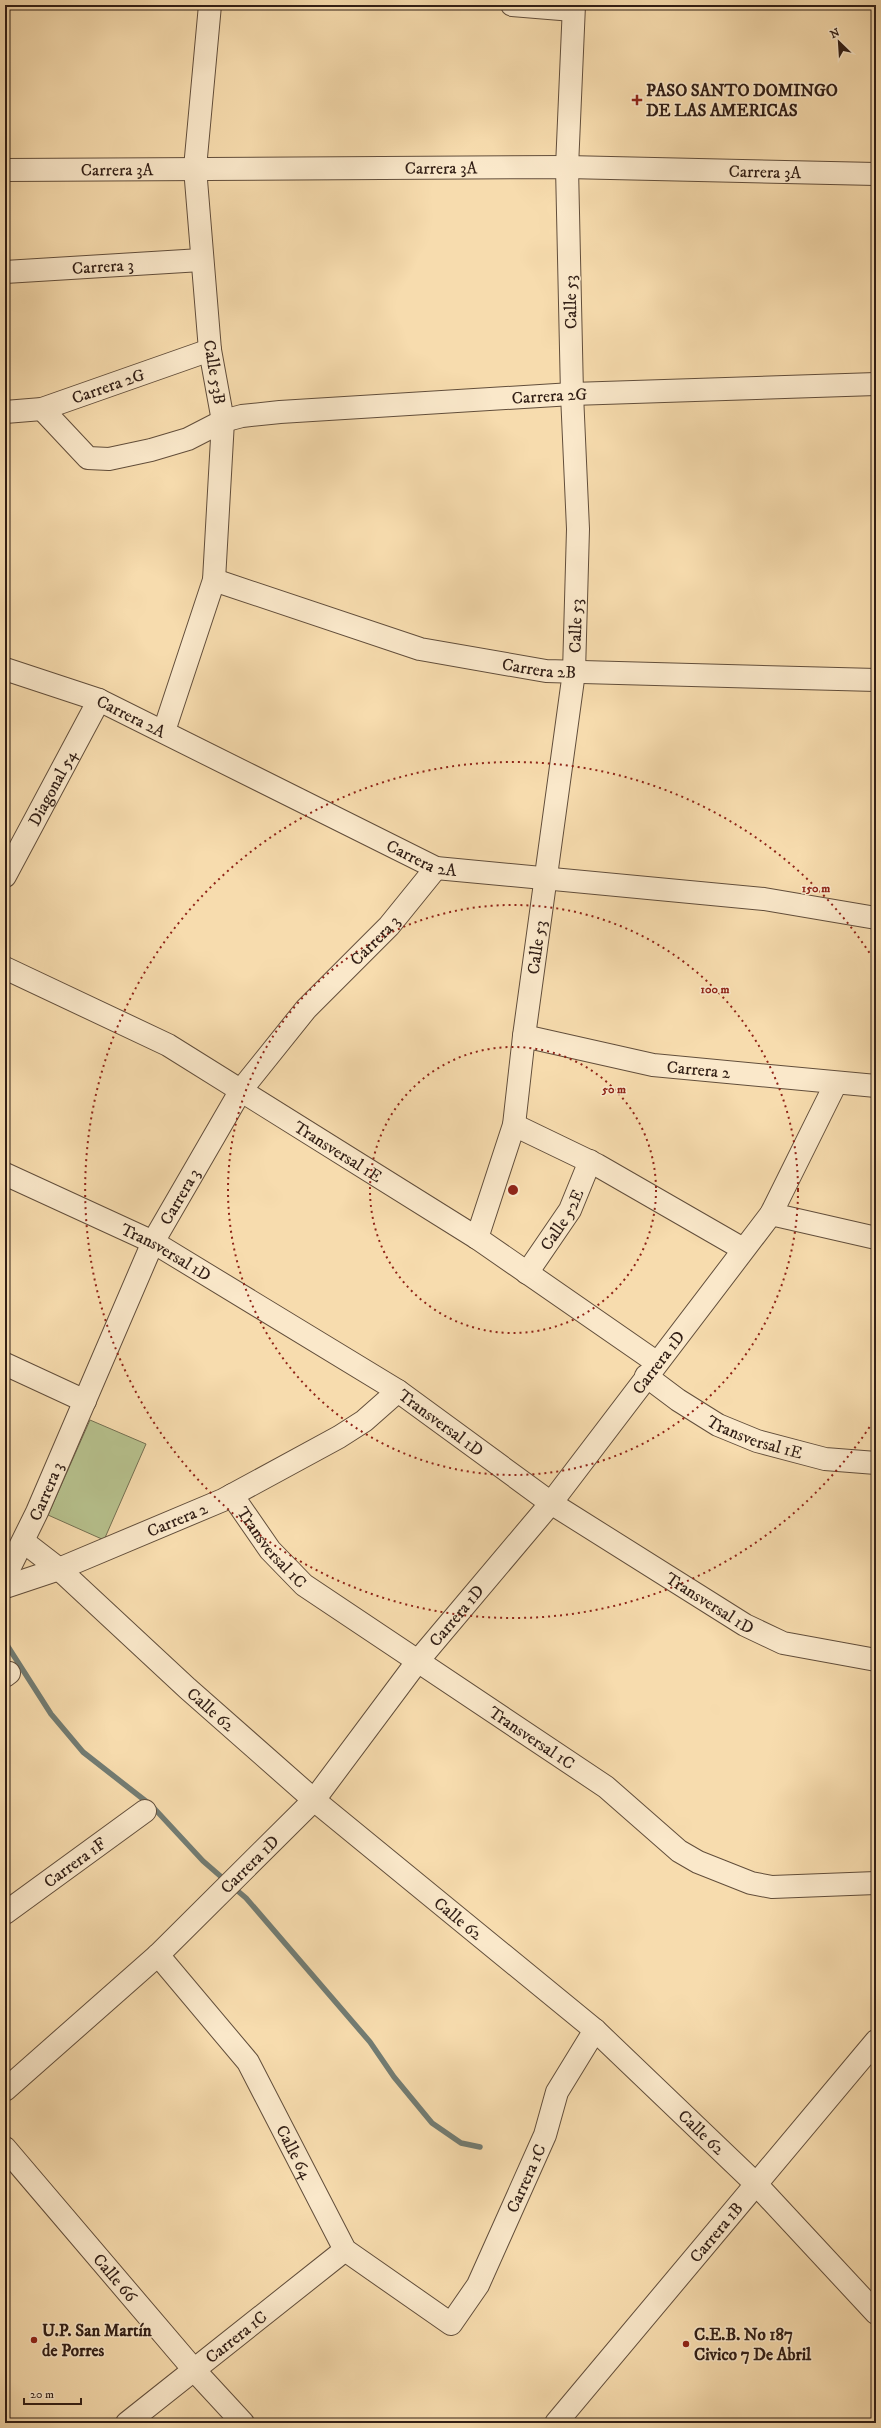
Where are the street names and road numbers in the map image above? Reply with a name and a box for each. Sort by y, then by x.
street label: Carrera 3A [405,157,478,180]
street label: Carrera 3A [81,159,154,182]
street label: Carrera 3A [728,161,802,184]
street label: Carrera 3 [71,254,134,280]
street label: Calle 53 [560,275,582,329]
street label: Calle 53B [198,338,230,406]
street label: Carrera 2G [69,364,148,410]
street label: Carrera 2G [511,383,588,410]
street label: Calle 53 [565,599,588,653]
street label: Carrera 2B [500,654,576,684]
street label: Carrera 2A [92,690,169,744]
street label: Diagonal 54 [24,745,83,830]
street label: Carrera 2A [382,835,458,882]
street label: Carrera 3 [346,911,405,971]
street label: Calle 53 [523,919,552,976]
street label: Carrera 2 [666,1056,732,1084]
street label: Transversal 1E [289,1116,386,1188]
street label: Carrera 3 [155,1165,205,1229]
street label: Calle 52E [536,1186,589,1255]
street label: Transversal 1D [117,1219,215,1287]
street label: Carrera 1D [628,1327,690,1399]
street label: Transversal 1D [393,1385,488,1462]
street label: Transversal 1E [702,1411,805,1465]
street label: Carrera 3 [24,1459,69,1525]
street label: Carrera 2 [144,1497,212,1543]
street label: Transversal 1C [231,1503,311,1593]
street label: Transversal 1D [661,1568,757,1640]
street label: Carrera 1D [425,1581,489,1652]
street label: Calle 62 [182,1683,239,1737]
street label: Transversal 1C [484,1702,579,1775]
street label: Carrera 1D [216,1831,284,1899]
street label: Carrera 1F [39,1833,111,1893]
street label: Calle 62 [429,1893,487,1946]
street label: Calle 62 [673,2105,729,2161]
street label: Calle 64 [270,2122,317,2184]
street label: Carrera 1C [502,2141,552,2216]
street label: Carrera 1B [685,2198,748,2268]
street label: Calle 66 [88,2249,142,2308]
street label: Carrera 1C [201,2306,272,2369]

